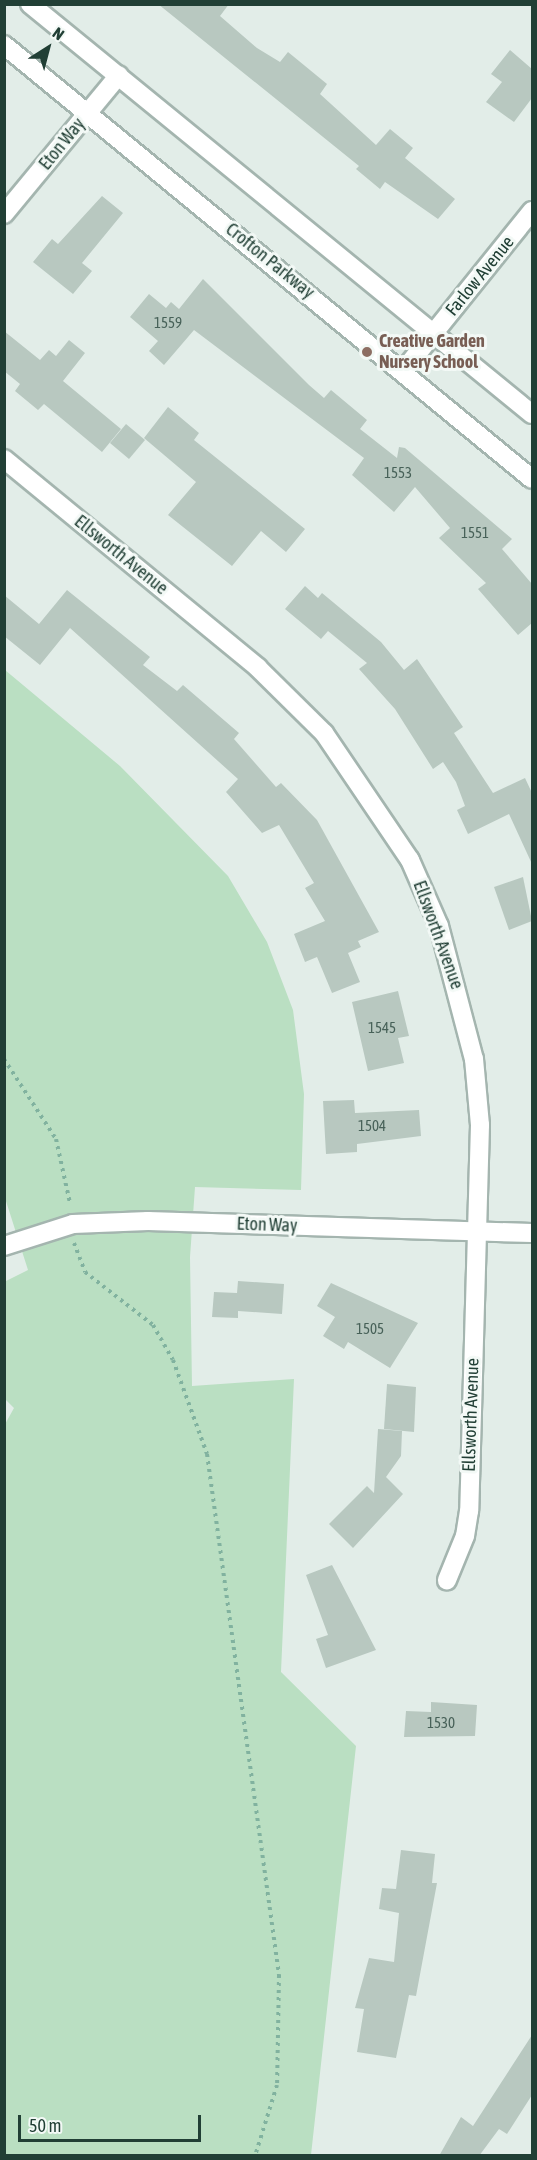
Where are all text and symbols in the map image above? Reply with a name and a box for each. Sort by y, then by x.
north arrow [18,18,78,78]
text: N [49,23,68,43]
street label: Eton Way [35,114,89,174]
street label: Crofton Parkway [221,219,319,303]
street label: Farlow Avenue [441,232,519,320]
house number: 1559 [154,314,182,332]
place label: Creative Garden Nursery School [379,331,485,374]
marker: Creative Garden Nursery School [360,345,374,359]
house number: 1553 [384,464,412,482]
street label: Ellsworth Avenue [70,511,172,599]
house number: 1551 [461,524,489,542]
street label: Ellsworth Avenue [408,878,468,992]
house number: 1545 [368,1019,396,1037]
house number: 1504 [358,1117,386,1135]
street label: Eton Way [236,1213,298,1237]
house number: 1505 [356,1320,384,1338]
street label: Ellsworth Avenue [458,1358,484,1472]
house number: 1530 [427,1714,455,1732]
scale bar [21,2103,204,2141]
text: 50 m [29,2115,61,2136]

